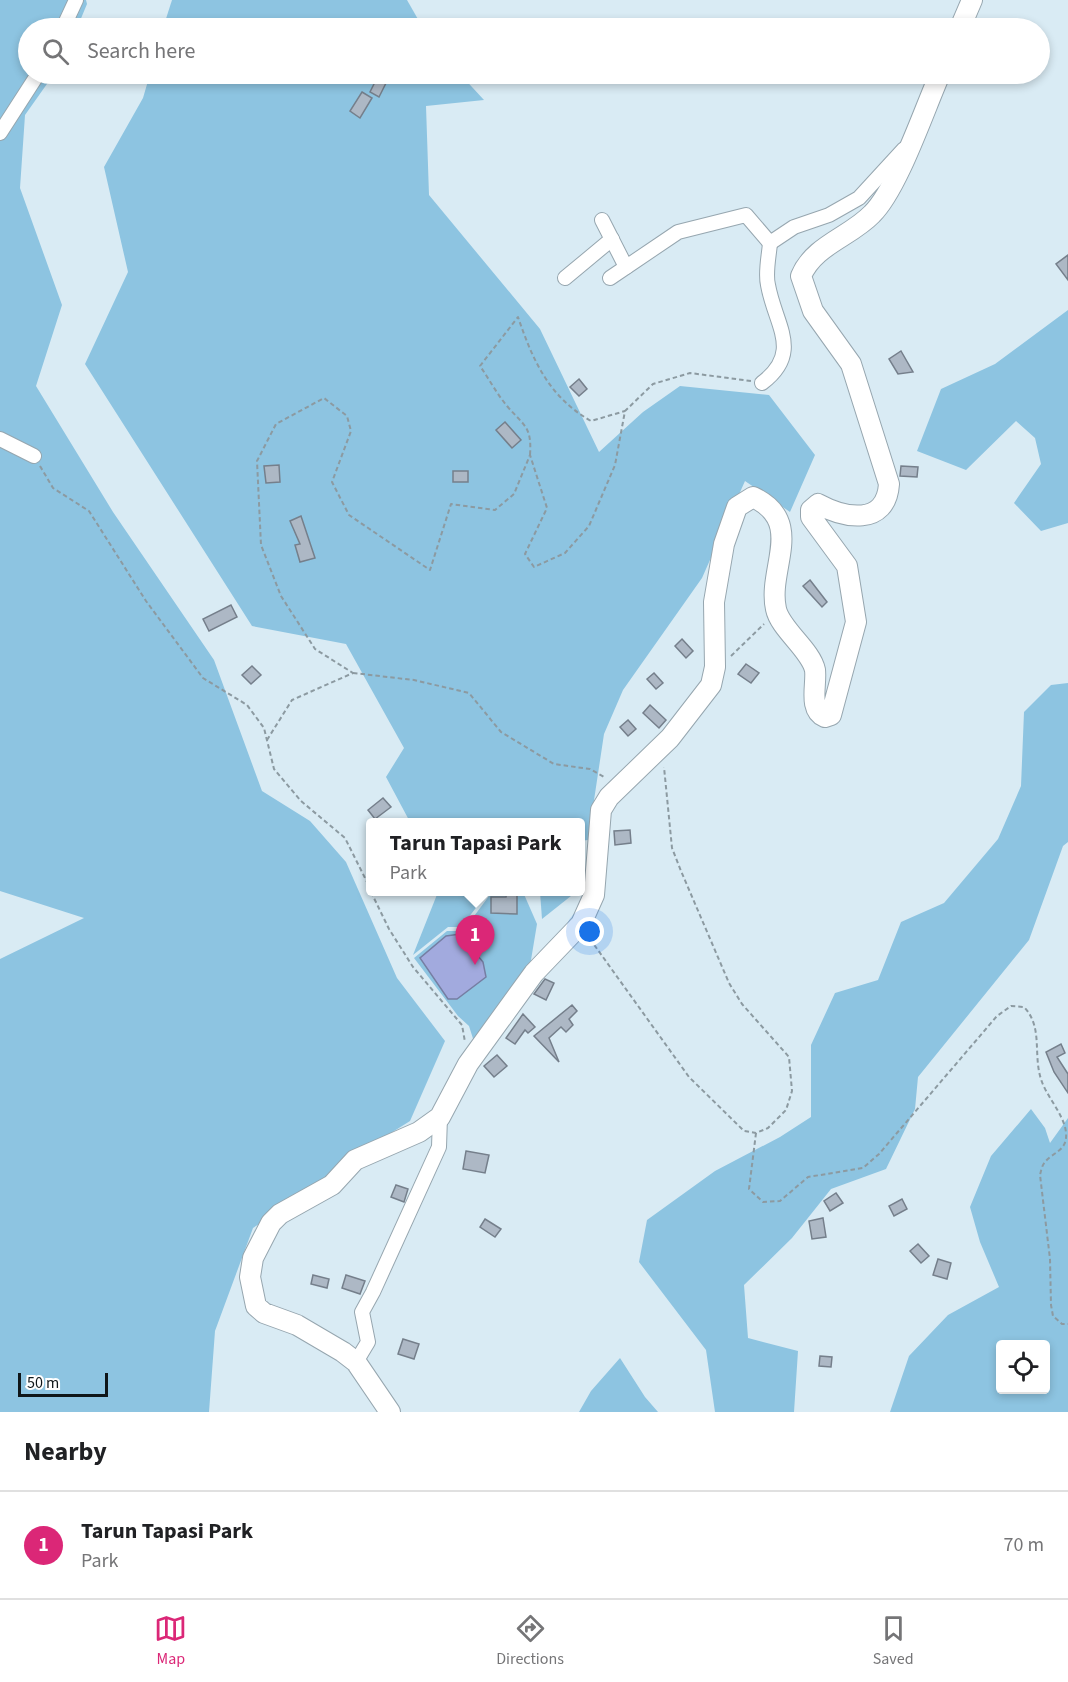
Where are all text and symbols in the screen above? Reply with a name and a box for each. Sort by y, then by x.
search box [18,18,1050,84]
icon: search [39,35,72,68]
text: Search here [87,35,195,67]
popup [366,818,585,896]
text: Tarun Tapasi Park [389,827,562,859]
text: Park [389,859,427,887]
pin: 1 [456,916,494,965]
your location [575,917,604,946]
map controls [996,1340,1050,1394]
button: locate [996,1340,1050,1394]
scale bar [18,1370,108,1398]
text: 50 m [27,1372,59,1394]
text: Nearby [24,1433,107,1470]
text: Tarun Tapasi Park [81,1515,253,1547]
text: 1 [38,1531,49,1559]
text: 70 m [1004,1531,1044,1559]
text: Park [81,1547,118,1575]
tab: Map [154,1612,187,1670]
tab: Directions [496,1612,564,1670]
tab: Saved [873,1612,914,1670]

